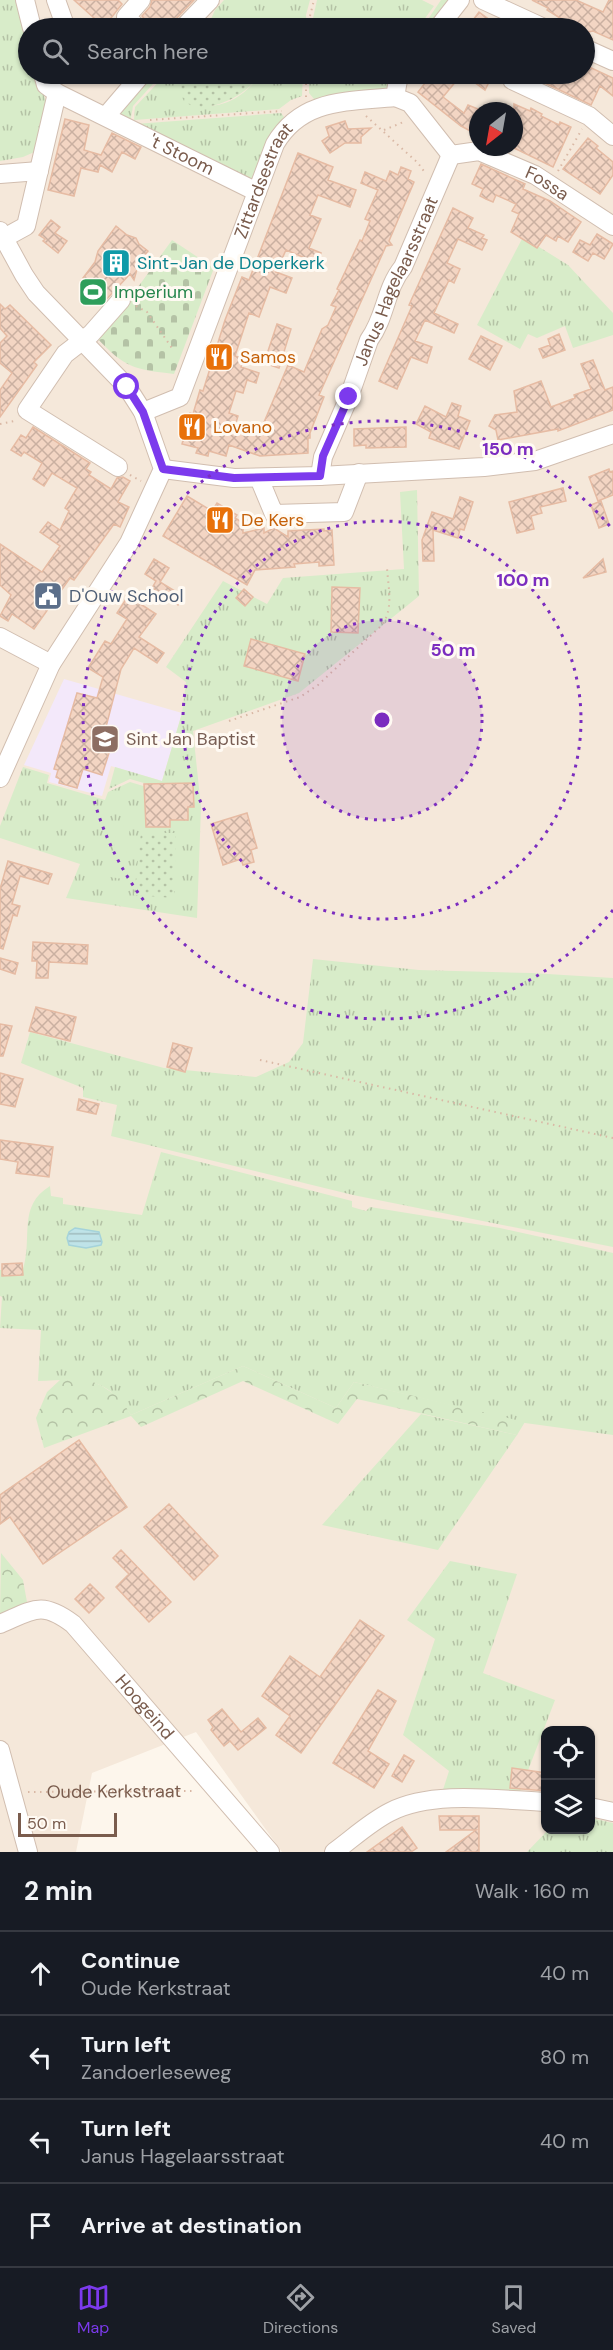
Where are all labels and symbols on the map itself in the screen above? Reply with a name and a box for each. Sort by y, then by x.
north arrow [469,102,523,156]
street label: Zittardsestraat [229,117,298,242]
street label: 't Stoom [145,129,218,181]
street label: Fossa [522,160,574,206]
street label: Janus Hagelaarsstraat [349,193,444,369]
building icon: Sint-Jan de Doperkerk [100,247,132,279]
place label: Sint-Jan de Doperkerk [137,251,325,275]
sports icon: Imperium [77,276,109,308]
place label: Imperium [114,280,193,304]
restaurant icon: Samos [203,341,235,373]
place label: Samos [240,345,296,369]
route start [113,373,139,399]
route end [335,383,361,409]
restaurant icon: Lovano [176,411,208,443]
place label: Lovano [213,415,272,439]
text: 150 m [482,437,534,461]
restaurant icon: De Kers [204,504,236,536]
place label: De Kers [241,508,304,532]
text: 100 m [496,568,550,592]
public building icon: D'Ouw School [32,580,64,612]
place label: D'Ouw School [69,584,183,608]
text: 50 m [430,638,476,662]
centre of rings [372,710,392,730]
school or university icon: Sint Jan Baptist [89,723,121,755]
place label: Sint Jan Baptist [126,727,256,751]
street label: Hoogeind [110,1669,180,1745]
street label: Oude Kerkstraat [47,1779,181,1804]
scale bar [18,1810,117,1838]

